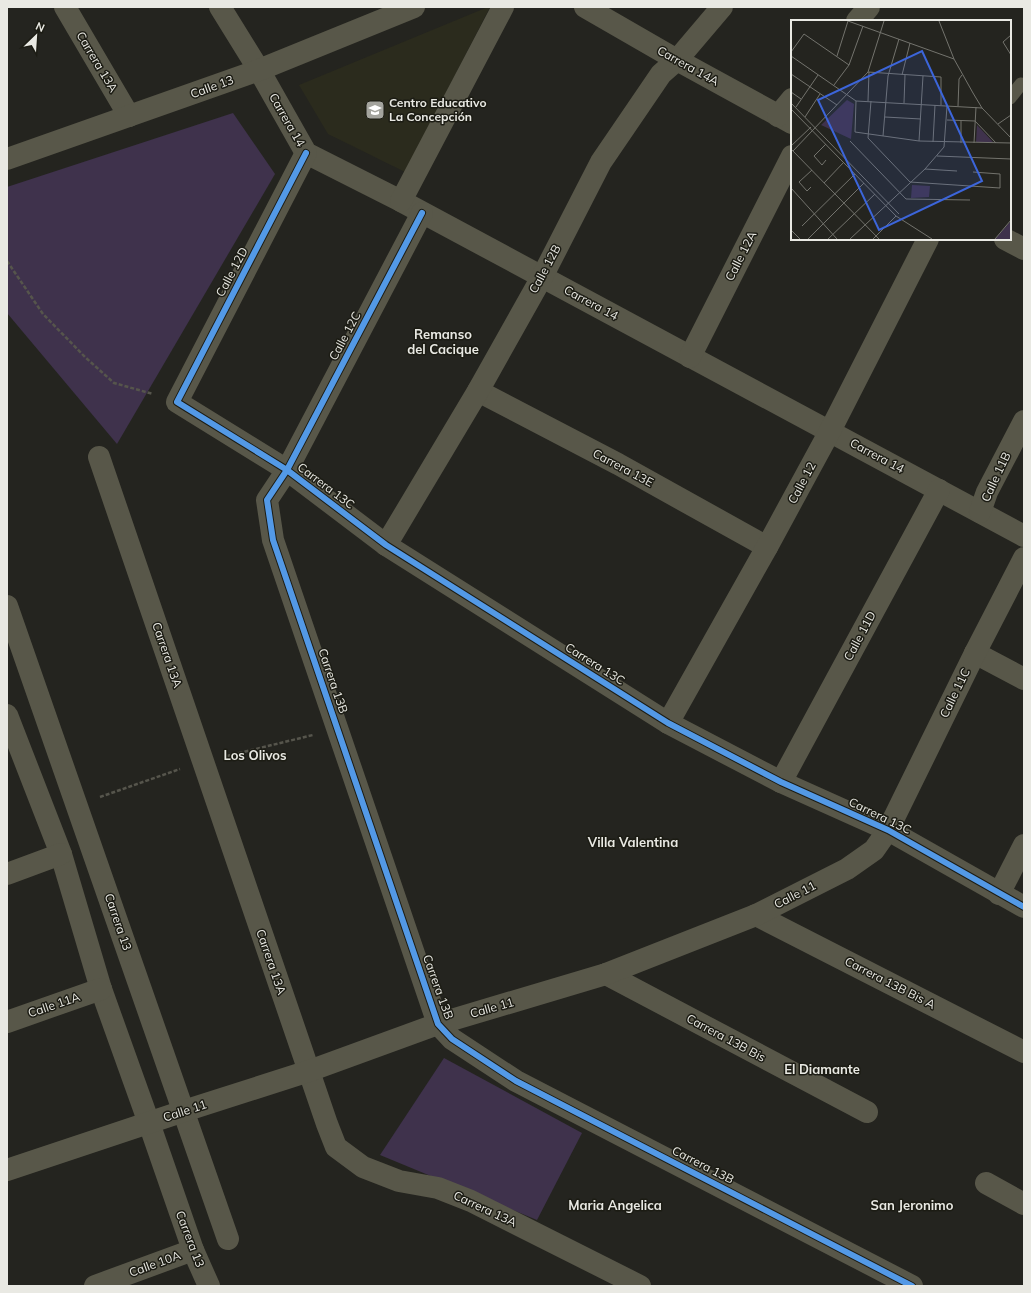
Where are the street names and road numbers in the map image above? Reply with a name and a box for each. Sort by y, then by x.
street label: Carrera 13A [73,29,122,95]
street label: Carrera 14A [655,42,722,89]
street label: Calle 13 [188,72,236,101]
street label: Carrera 14 [266,90,309,149]
street label: Calle 12A [722,228,760,283]
street label: Calle 12B [525,242,564,296]
street label: Calle 12D [212,244,251,299]
street label: Carrera 14 [561,282,621,323]
street label: Calle 12C [325,309,364,363]
street label: Carrera 14 [847,435,907,476]
street label: Carrera 13E [590,445,656,490]
street label: Calle 11B [978,450,1014,504]
street label: Carrera 13C [295,459,358,512]
street label: Calle 12 [784,459,819,506]
street label: Calle 11D [840,608,879,663]
street label: Carrera 13A [149,620,186,690]
street label: Carrera 13C [563,639,628,688]
street label: Carrera 13B [315,646,352,715]
street label: Calle 11C [936,666,973,720]
street label: Carrera 13C [847,794,914,837]
street label: Calle 11 [771,878,818,911]
street label: Carrera 13 [102,891,135,952]
street label: Carrera 13A [253,927,290,997]
street label: Carrera 13B [420,953,457,1021]
street label: Carrera 13B Bis A [842,953,938,1012]
street label: Calle 11A [26,989,82,1020]
street label: Calle 11 [468,994,516,1021]
street label: Carrera 13B Bis [684,1010,768,1065]
street label: Calle 11 [161,1096,209,1125]
street label: Carrera 13B [670,1143,737,1187]
street label: Carrera 13A [451,1187,519,1230]
street label: Carrera 13 [173,1208,208,1269]
street label: Calle 10A [127,1247,183,1280]

